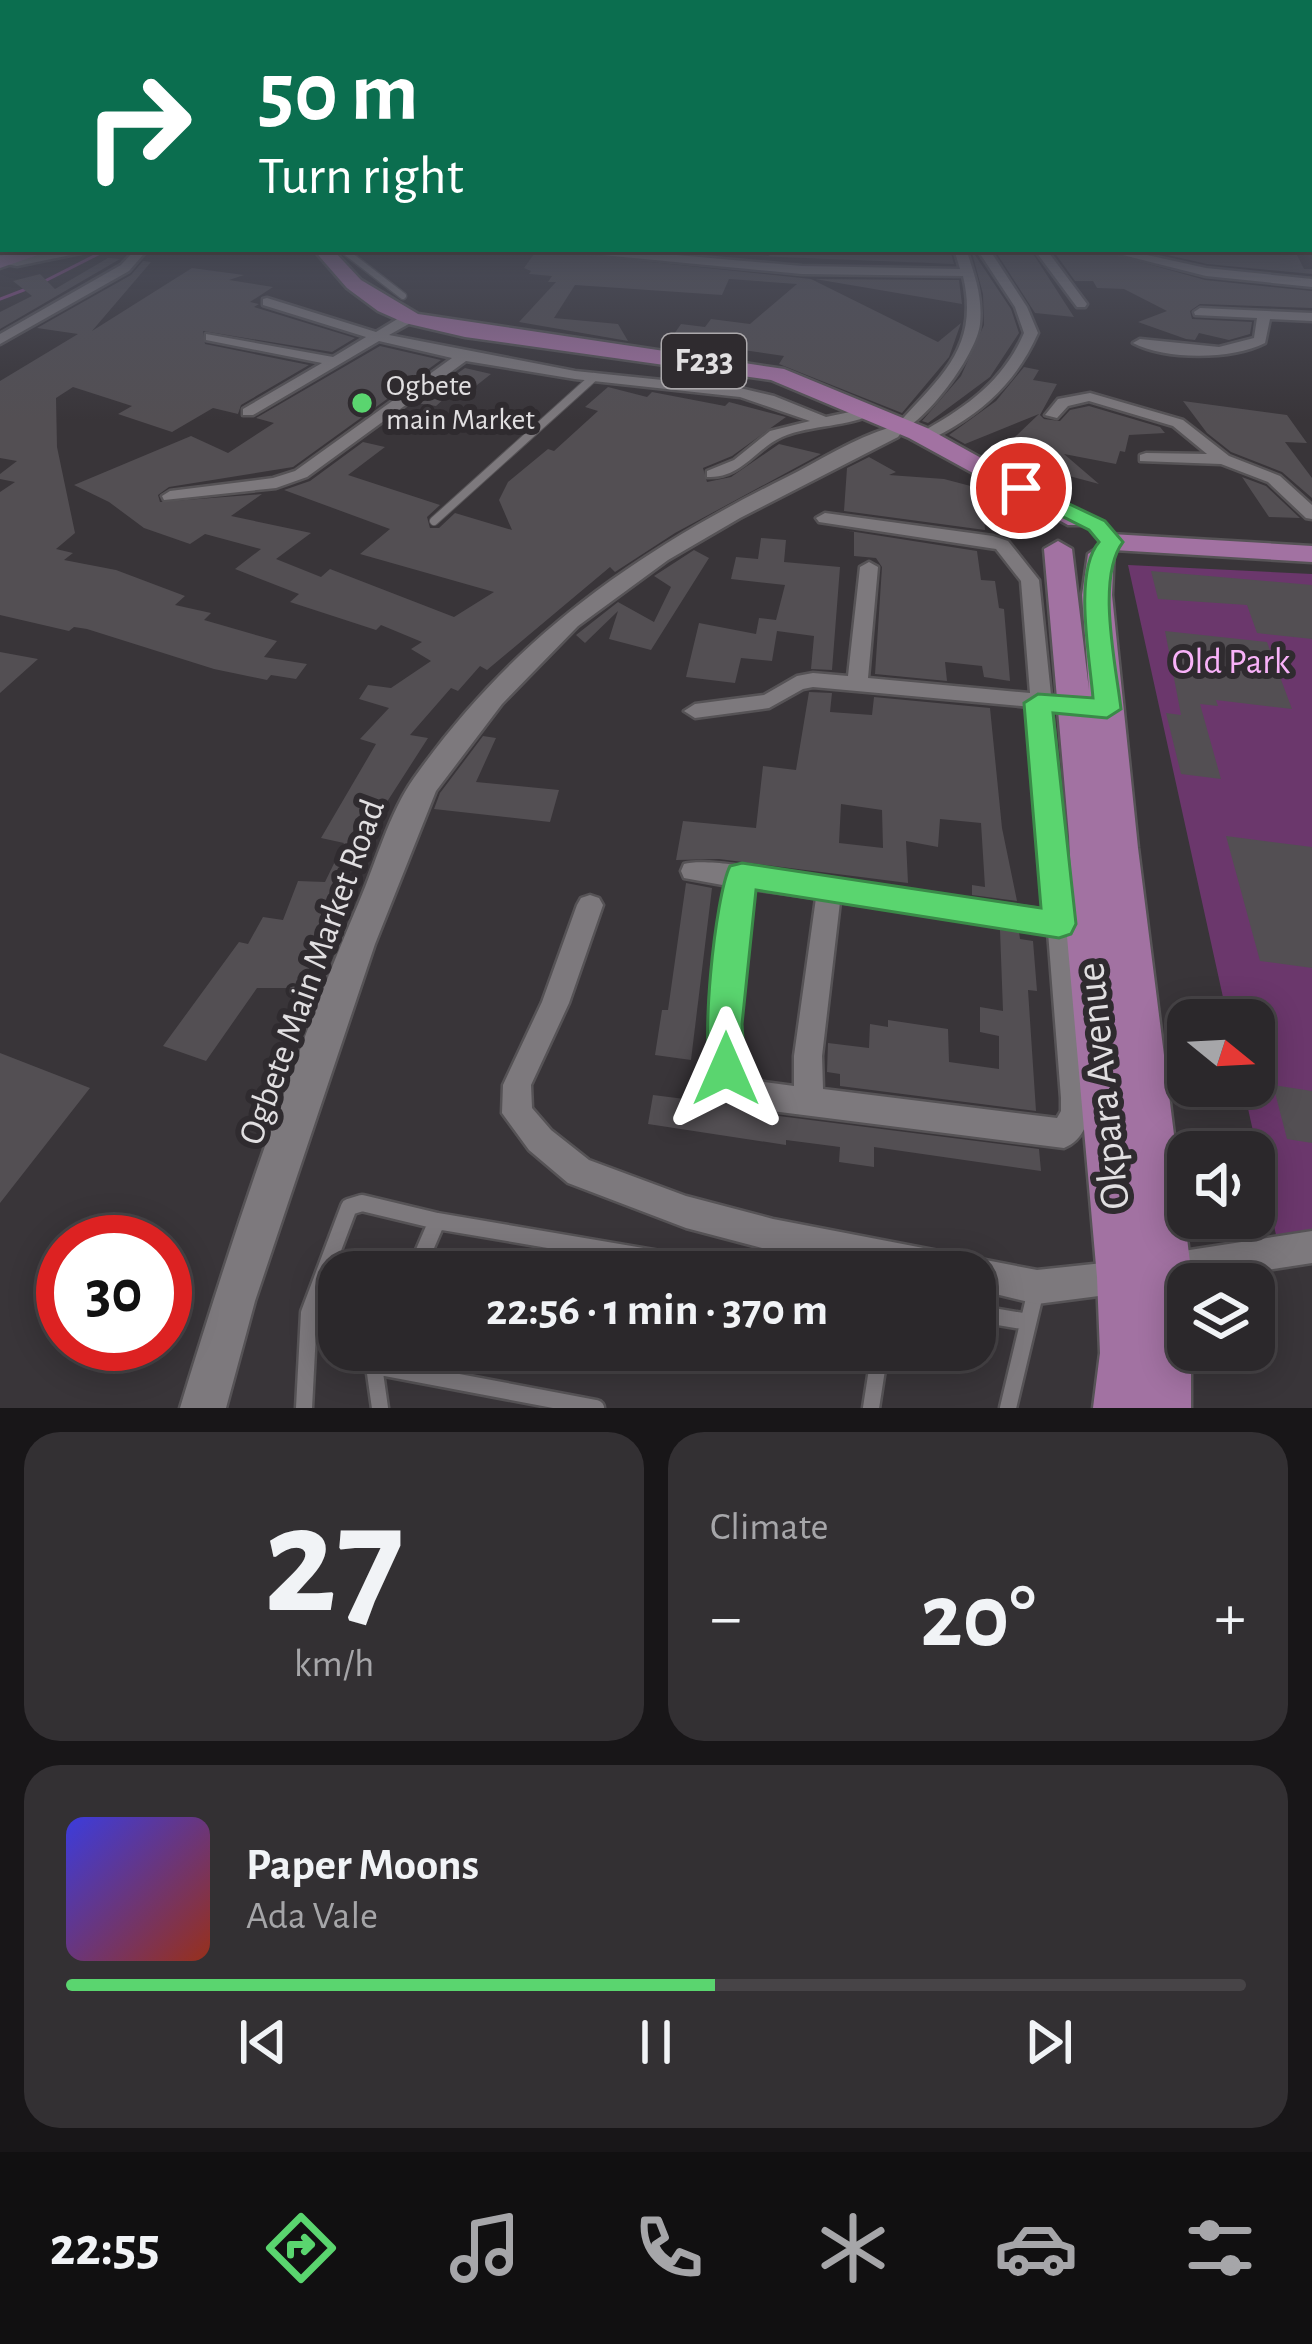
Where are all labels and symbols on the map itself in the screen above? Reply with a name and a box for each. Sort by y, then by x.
road number: F233 [662,334,746,388]
place label: Ogbete main Market [386,371,535,435]
marker: Ogbete main Market [349,390,375,416]
pin [970,437,1072,539]
park label: Old Park [1172,644,1291,680]
street label: Ogbete Main Market Road [233,795,391,1149]
street label: Okpara Avenue [1069,960,1137,1212]
north arrow [1167,999,1275,1107]
position arrow [663,1006,789,1132]
speed limit sign: 30 [36,1215,192,1371]

